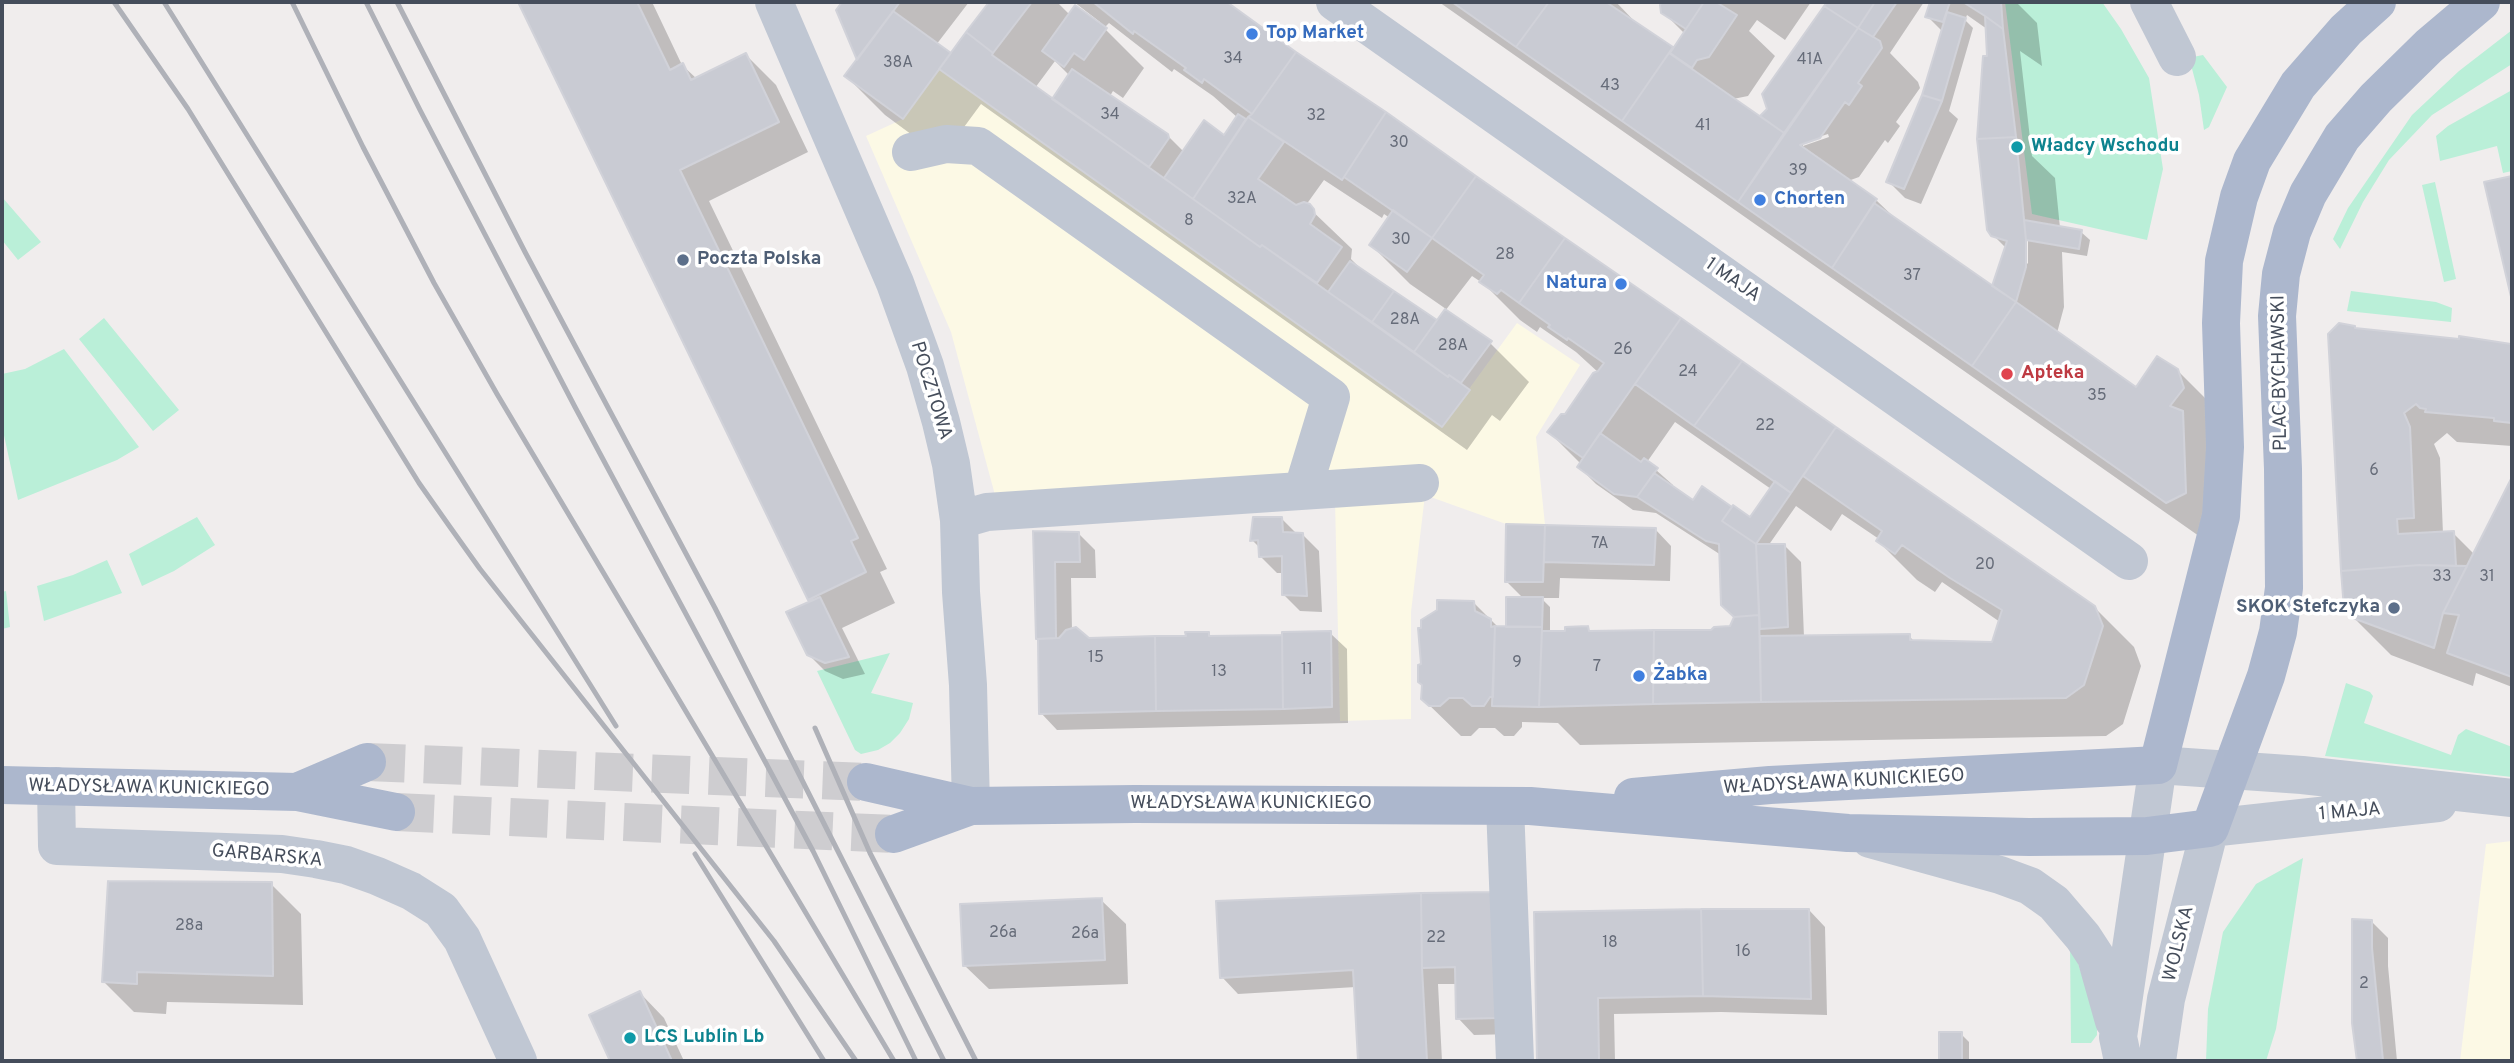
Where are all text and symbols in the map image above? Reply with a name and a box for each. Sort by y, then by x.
place label: Top Market [1266,23,1364,45]
marker: Top Market [1244,26,1260,42]
house number: 34 [1223,50,1243,70]
house number: 41A [1797,51,1823,71]
house number: 38A [883,54,913,74]
house number: 43 [1600,77,1620,97]
house number: 34 [1100,106,1120,126]
house number: 32 [1306,107,1326,127]
house number: 41 [1695,117,1711,137]
house number: 30 [1389,134,1409,154]
place label: Władcy Wschodu [2031,136,2180,158]
marker: Władcy Wschodu [2009,139,2025,155]
house number: 39 [1789,162,1807,182]
place label: Chorten [1774,189,1845,211]
house number: 32A [1227,190,1257,210]
marker: Chorten [1752,192,1768,208]
house number: 8 [1184,212,1194,232]
house number: 30 [1391,231,1411,251]
house number: 28 [1495,246,1515,266]
place label: Poczta Polska [697,249,821,271]
marker: Poczta Polska [675,252,691,268]
street label: 1 MAJA [1700,254,1764,308]
house number: 37 [1903,267,1921,287]
place label: Natura [1546,273,1607,295]
marker: Natura [1613,276,1629,292]
street label: PLAC BYCHAWSKI [2268,295,2294,451]
house number: 28A [1390,311,1420,331]
house number: 28A [1438,337,1468,357]
street label: POCZTOWA [904,339,956,443]
house number: 26 [1613,341,1633,361]
house number: 24 [1678,363,1698,383]
place label: Apteka [2021,363,2084,385]
marker: Apteka [1999,366,2015,382]
house number: 35 [2087,387,2107,407]
house number: 22 [1755,417,1775,437]
house number: 6 [2369,462,2379,482]
house number: 7A [1591,535,1609,555]
house number: 20 [1975,556,1995,576]
house number: 33 [2432,568,2452,588]
house number: 31 [2479,568,2495,588]
place label: SKOK Stefczyka [2236,597,2380,619]
marker: SKOK Stefczyka [2386,600,2402,616]
house number: 15 [1088,649,1104,669]
house number: 9 [1512,654,1522,674]
house number: 7 [1593,658,1601,678]
house number: 11 [1301,661,1313,681]
house number: 13 [1211,663,1227,683]
place label: Żabka [1653,665,1708,687]
marker: Żabka [1631,668,1647,684]
street label: WŁADYSŁAWA KUNICKIEGO [1723,765,1965,801]
street label: WŁADYSŁAWA KUNICKIEGO [28,775,270,803]
street label: WŁADYSŁAWA KUNICKIEGO [1130,793,1372,815]
street label: 1 MAJA [2318,799,2382,827]
street label: GARBARSKA [211,841,323,873]
street label: WOLSKA [2160,904,2200,984]
house number: 28a [175,917,203,937]
house number: 26a [989,924,1017,944]
house number: 26a [1071,925,1099,945]
house number: 22 [1426,929,1446,949]
house number: 18 [1602,934,1618,954]
house number: 16 [1735,943,1751,963]
house number: 2 [2359,975,2369,995]
place label: LCS Lublin Lb [644,1027,764,1049]
marker: LCS Lublin Lb [622,1030,638,1046]

